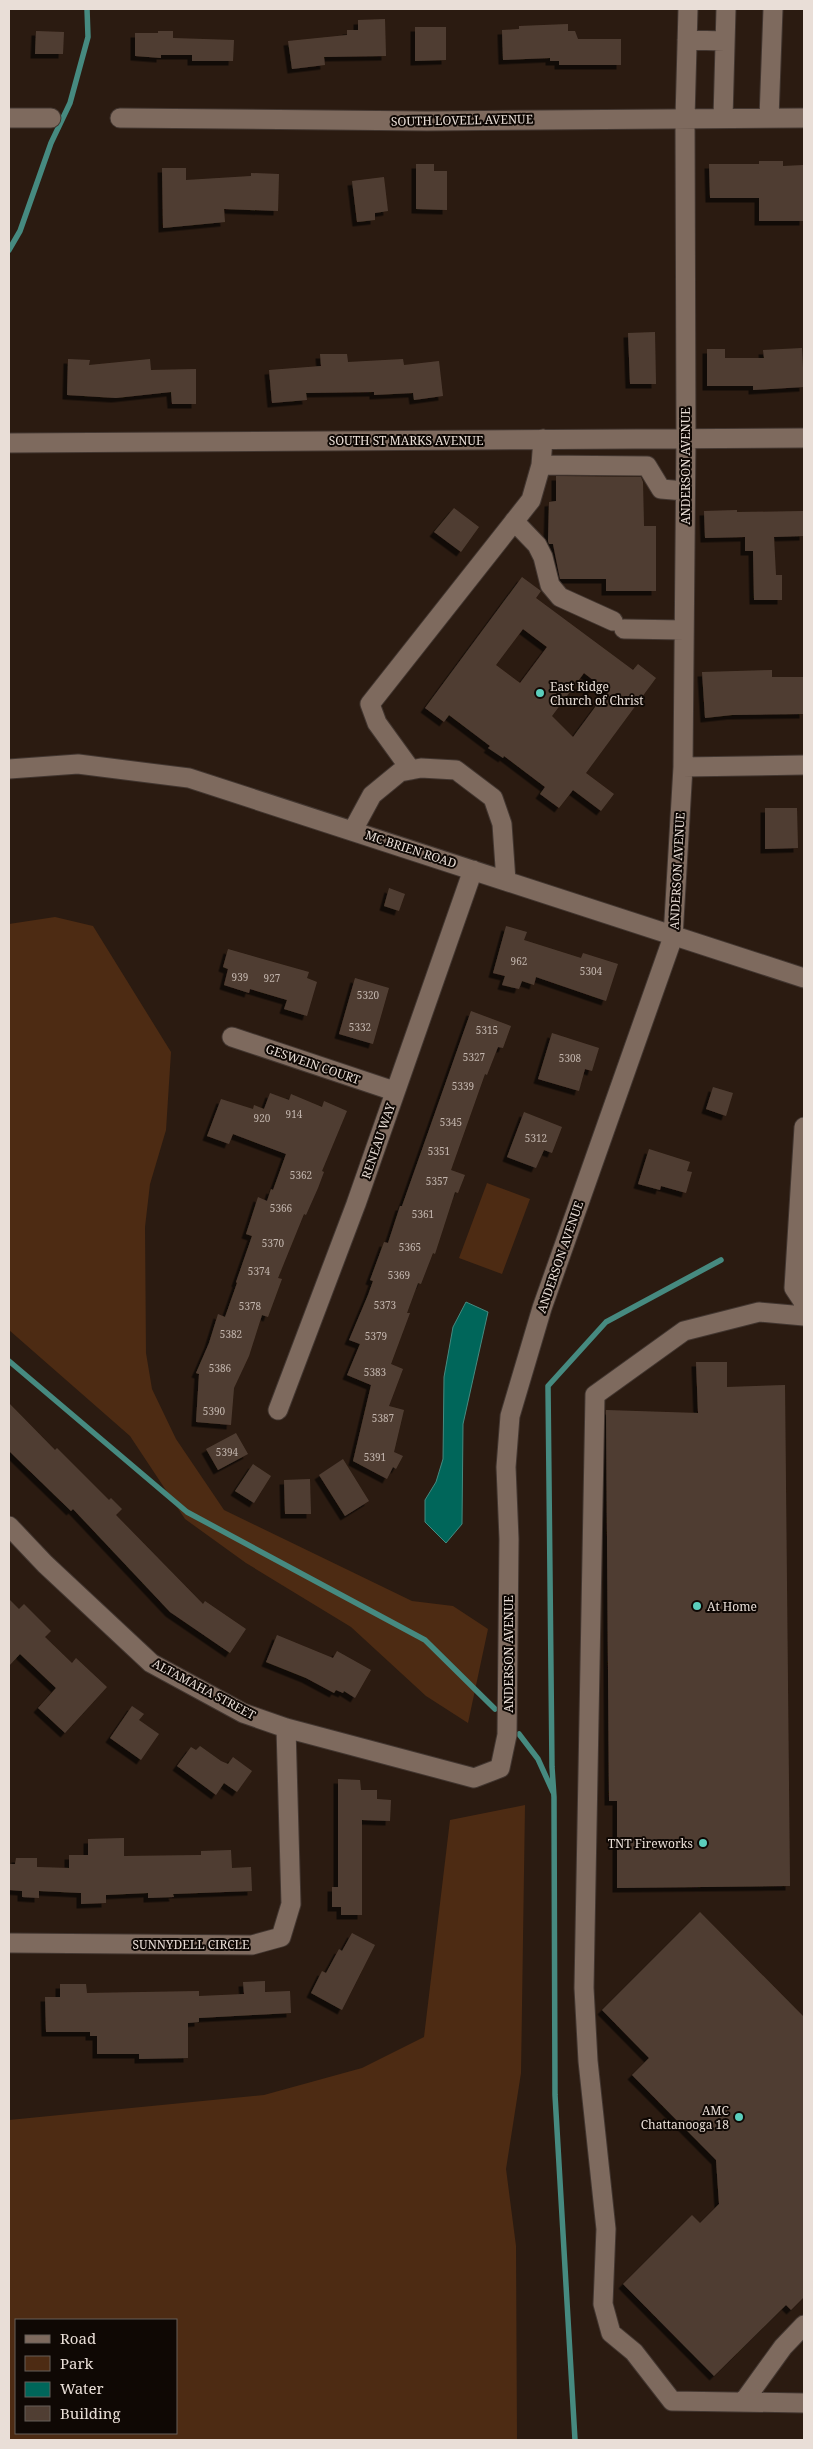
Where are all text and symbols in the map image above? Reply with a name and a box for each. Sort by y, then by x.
street label: SOUTH LOVELL AVENUE [391,110,533,130]
street label: ANDERSON AVENUE [677,407,694,525]
street label: SOUTH ST MARKS AVENUE [329,432,483,449]
place label: East Ridge Church of Christ [550,678,644,709]
marker: East Ridge Church of Christ [534,687,546,699]
street label: ANDERSON AVENUE [665,812,689,930]
street label: MC BRIEN ROAD [363,826,459,872]
house number: 962 [511,954,527,968]
house number: 5304 [580,964,603,978]
house number: 939 [232,970,248,984]
house number: 927 [264,971,281,985]
house number: 5320 [357,988,380,1002]
house number: 5332 [349,1020,371,1034]
house number: 5315 [476,1023,498,1037]
street label: GESWEIN COURT [263,1040,363,1088]
house number: 5327 [463,1050,486,1064]
house number: 5308 [559,1051,582,1065]
house number: 5339 [452,1079,474,1093]
street label: RENEAU WAY [357,1101,399,1181]
house number: 914 [286,1107,303,1121]
house number: 920 [254,1111,271,1125]
house number: 5345 [440,1115,462,1129]
house number: 5312 [525,1131,547,1145]
house number: 5351 [428,1144,450,1158]
house number: 5362 [290,1168,312,1182]
house number: 5357 [426,1174,449,1188]
street label: ANDERSON AVENUE [533,1199,587,1315]
house number: 5366 [270,1201,293,1215]
house number: 5361 [412,1207,434,1221]
house number: 5370 [262,1236,285,1250]
house number: 5365 [399,1240,421,1254]
house number: 5374 [248,1264,271,1278]
house number: 5369 [388,1268,410,1282]
house number: 5373 [374,1298,397,1312]
house number: 5378 [239,1299,262,1313]
house number: 5382 [220,1327,242,1341]
house number: 5379 [365,1329,387,1343]
house number: 5386 [209,1361,232,1375]
house number: 5383 [364,1365,387,1379]
house number: 5390 [203,1404,226,1418]
house number: 5387 [372,1411,395,1425]
house number: 5394 [216,1445,239,1459]
house number: 5391 [364,1450,386,1464]
street label: ANDERSON AVENUE [500,1595,517,1713]
place label: At Home [707,1598,757,1615]
marker: At Home [691,1600,703,1612]
street label: ALTAMAHA STREET [149,1655,259,1724]
place label: TNT Fireworks [608,1835,693,1852]
marker: TNT Fireworks [697,1837,709,1849]
street label: SUNNYDELL CIRCLE [133,1936,249,1953]
place label: AMC Chattanooga 18 [641,2102,729,2133]
marker: AMC Chattanooga 18 [733,2111,745,2123]
legend [15,2319,178,2434]
text: Road [60,2328,96,2348]
text: Park [60,2353,94,2373]
text: Water [60,2378,103,2398]
text: Building [60,2403,121,2423]

